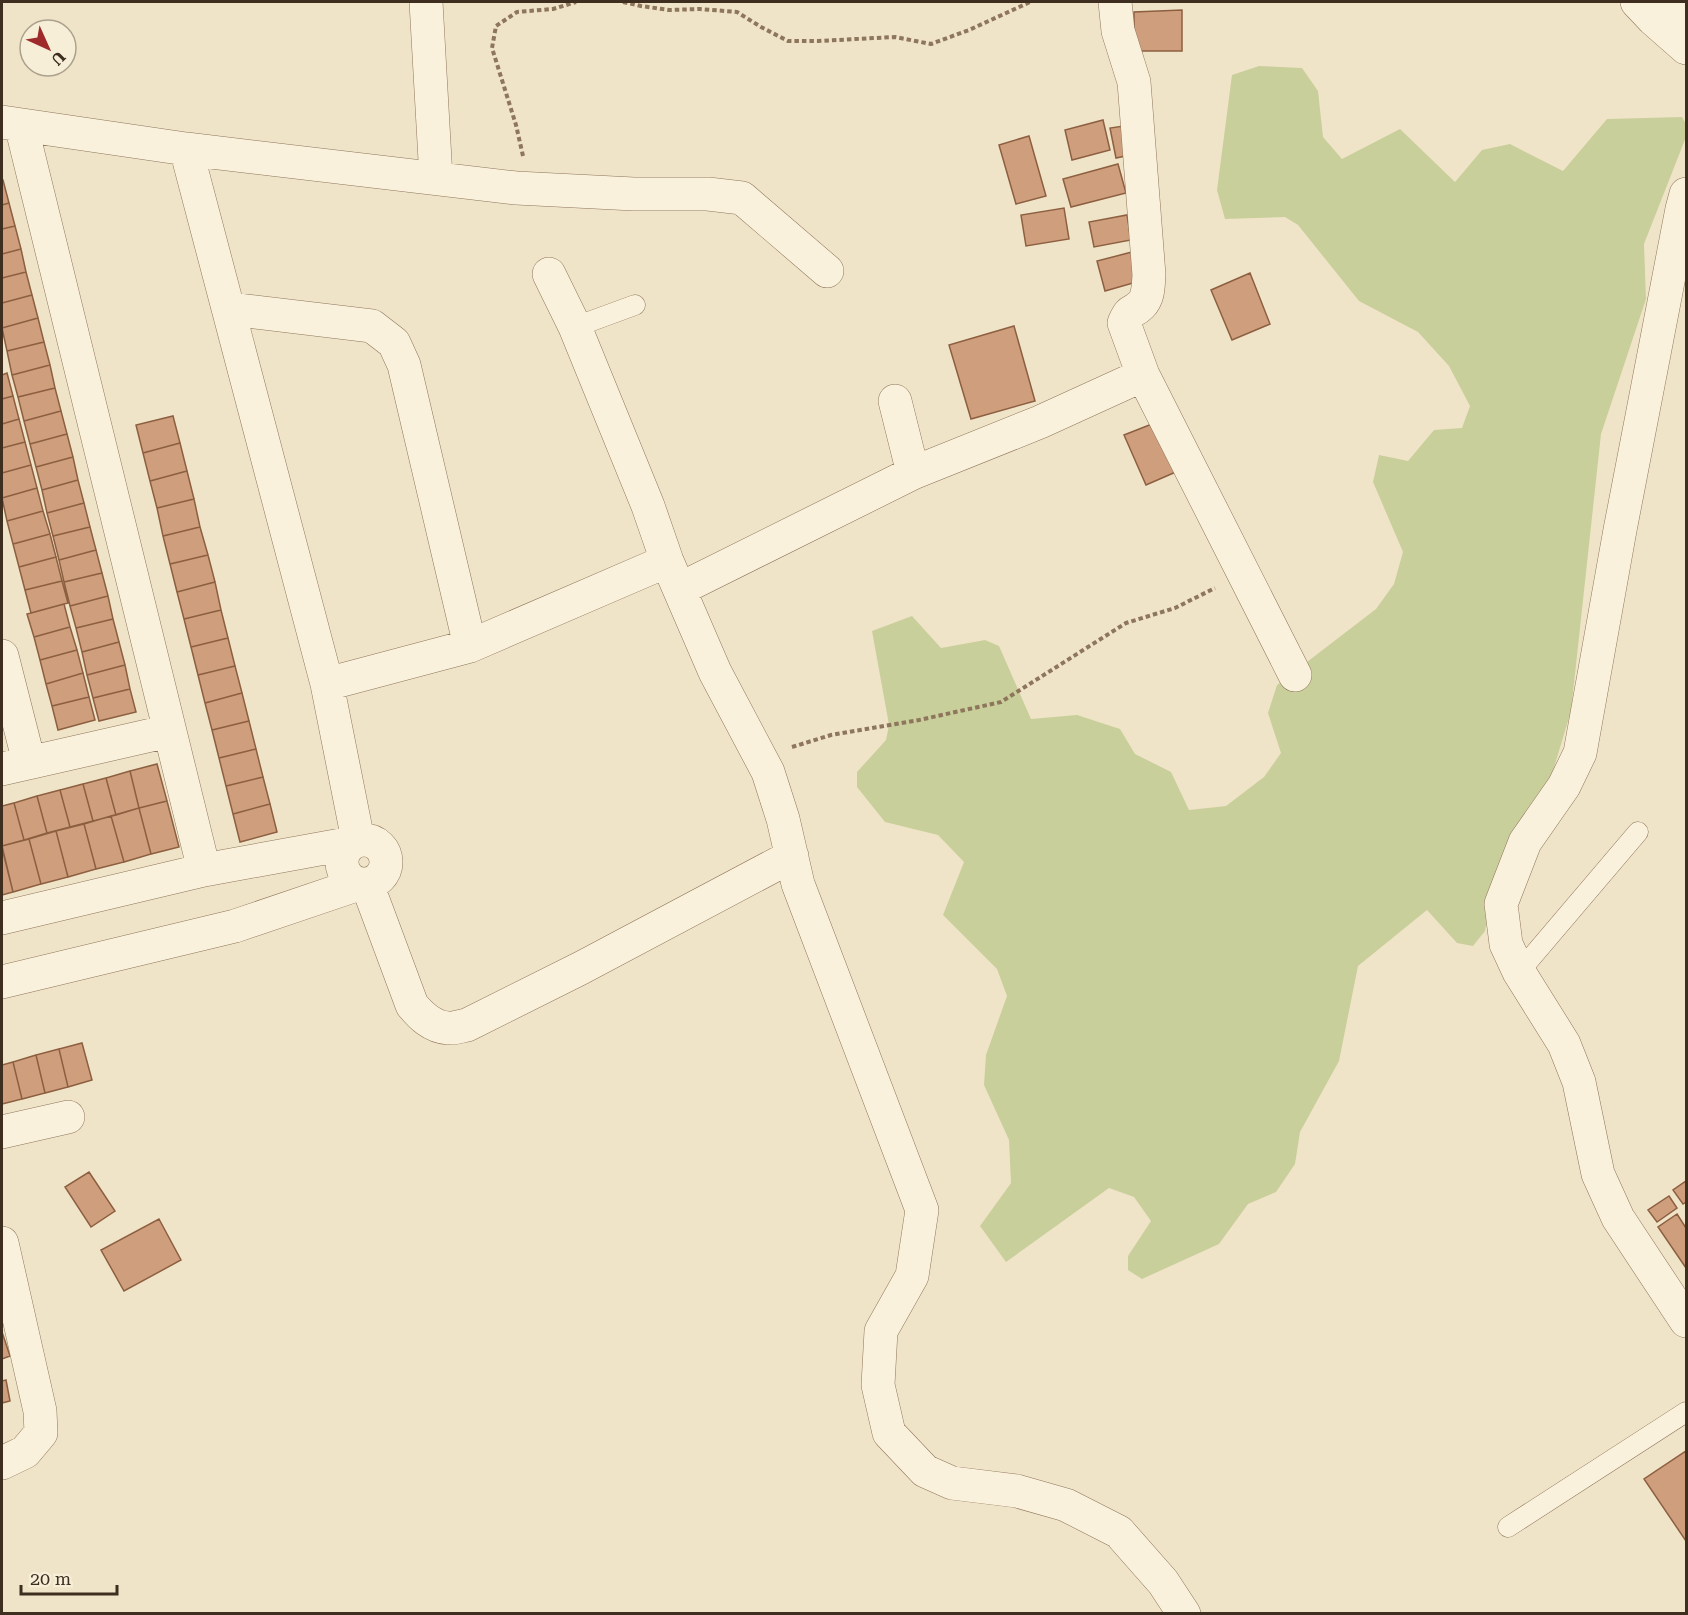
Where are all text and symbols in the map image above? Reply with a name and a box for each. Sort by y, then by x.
north arrow [18,18,78,78]
text: U [47,47,69,69]
scale bar [21,1558,117,1596]
text: 20 m [30,1568,71,1589]

